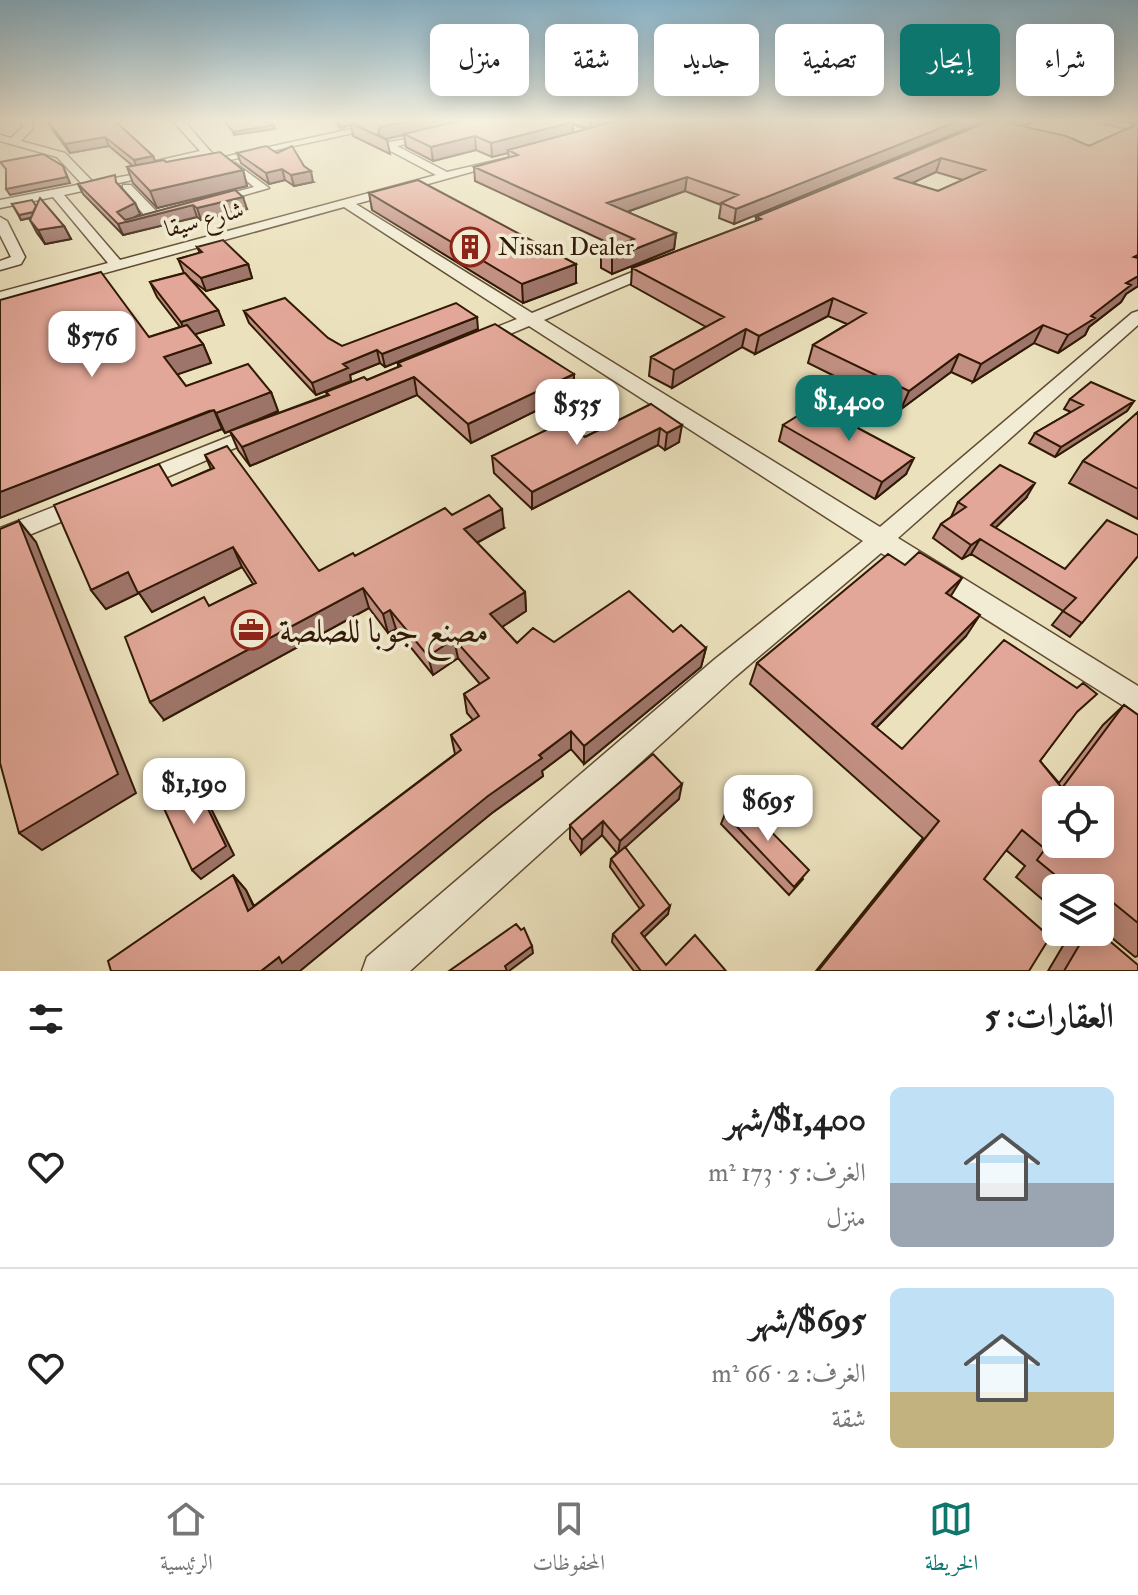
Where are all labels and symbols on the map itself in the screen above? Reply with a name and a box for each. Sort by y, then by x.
street label: شارع سيقا [161,194,248,249]
building icon: Nissan Dealer [449,226,491,268]
place label: Nissan Dealer [498,232,634,263]
pin: $576 [45,311,139,379]
pin: $1,400 [784,375,914,443]
pin: $535 [530,379,624,447]
office icon: مصنع جوبا للصلصة [230,609,272,651]
place label: مصنع جوبا للصلصة [279,610,489,661]
pin: $1,190 [129,758,259,826]
pin: $695 [721,775,815,843]

